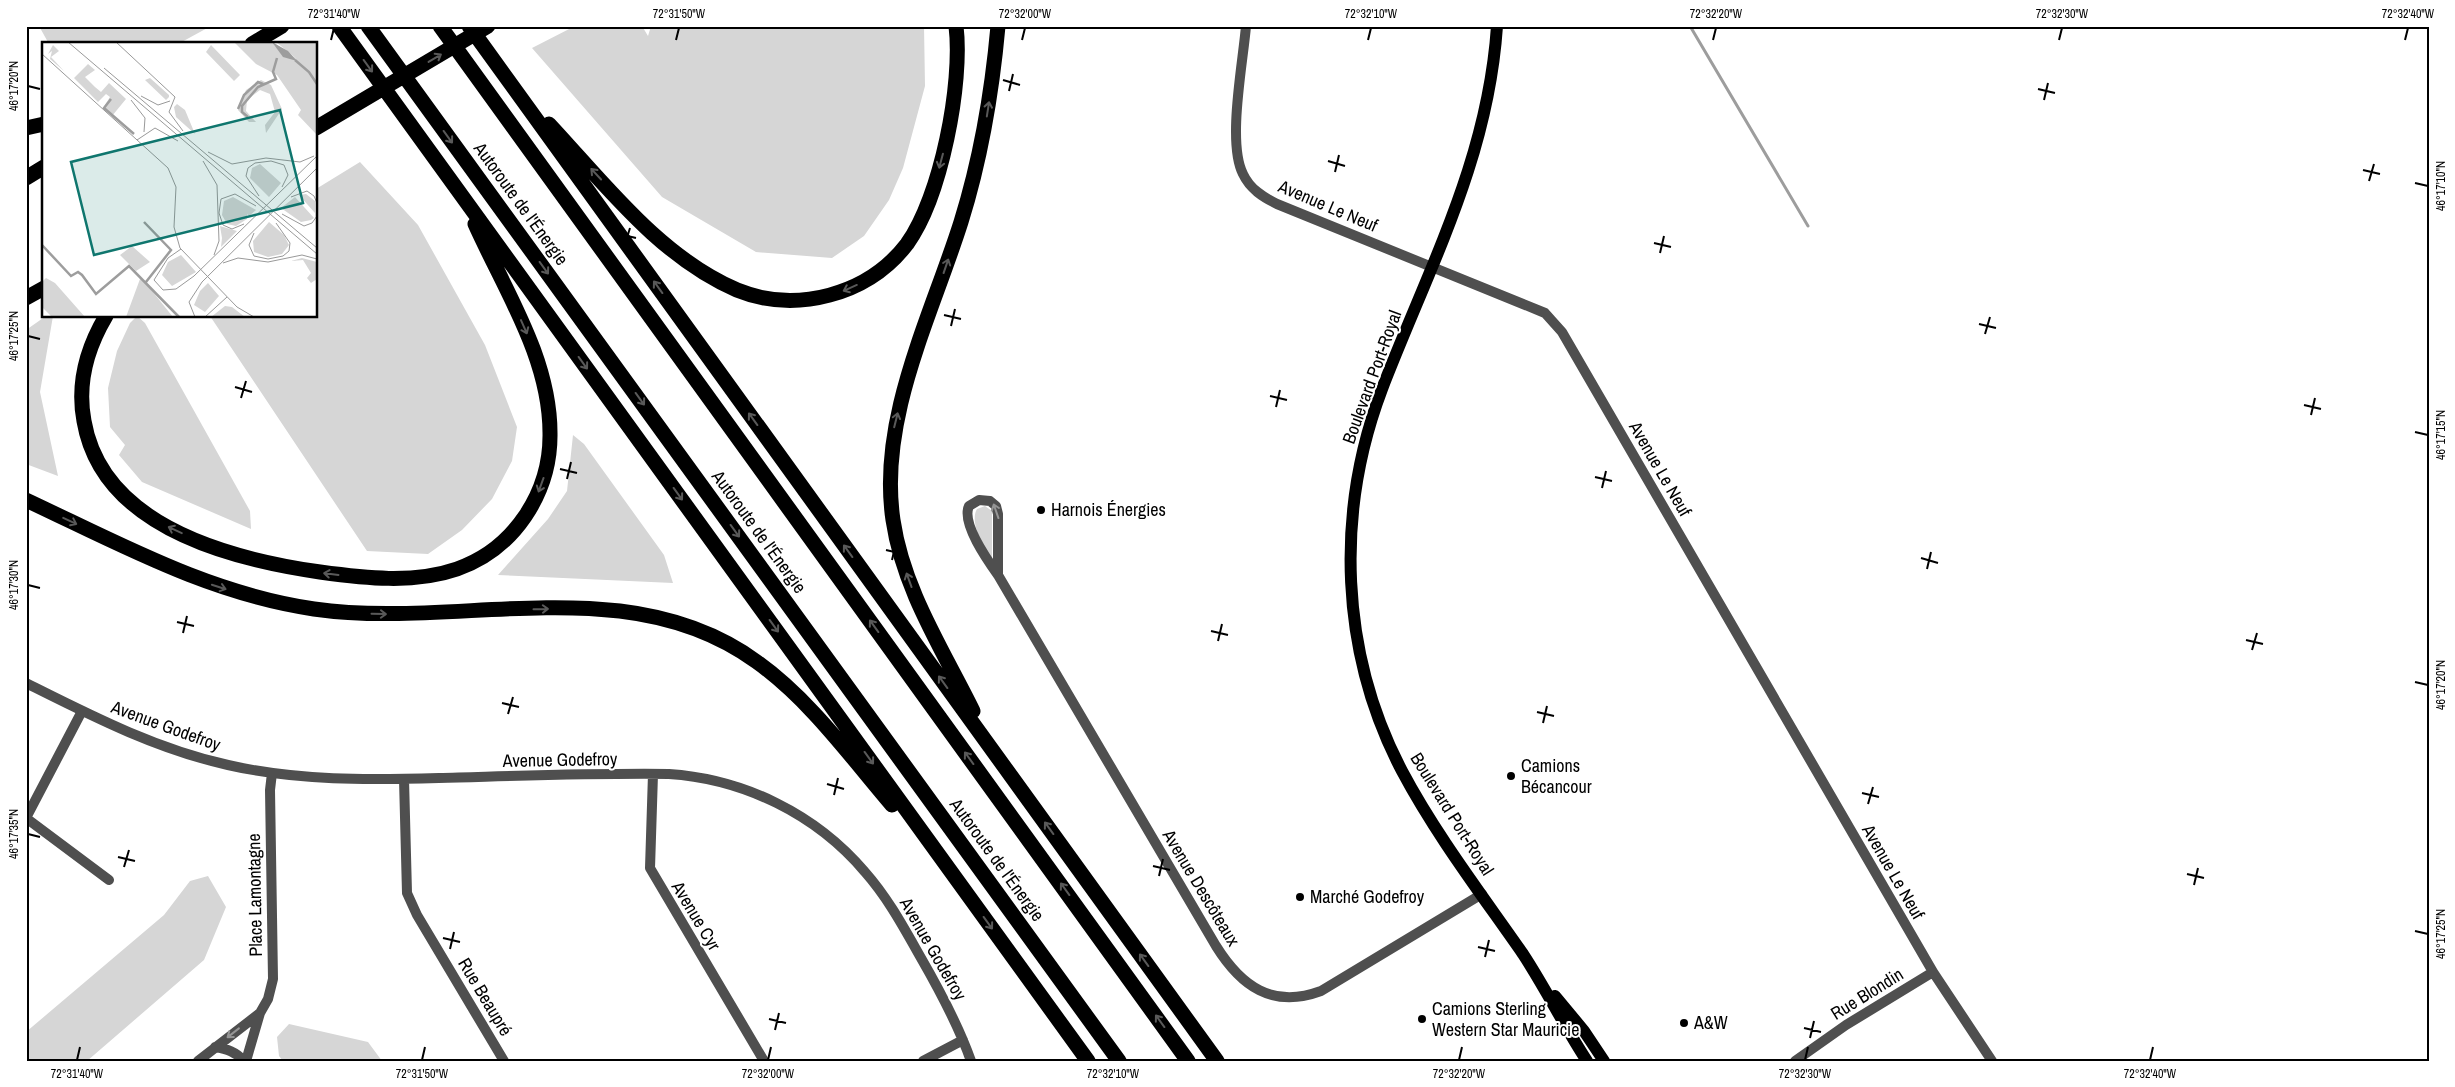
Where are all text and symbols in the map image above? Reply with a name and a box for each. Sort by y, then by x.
text: 72°31'40"W [308,6,361,22]
text: 72°31'50"W [653,6,706,22]
text: 72°32'00"W [999,6,1052,22]
text: 72°32'10"W [1345,6,1398,22]
text: 72°32'20"W [1690,6,1743,22]
text: 72°32'30"W [2036,6,2089,22]
text: 72°32'40"W [2382,6,2435,22]
inset map [42,42,318,318]
one-way arrow [427,52,441,62]
one-way arrow [362,59,373,72]
text: 46°17'20"N [6,61,22,111]
one-way arrow [984,101,994,117]
one-way arrow [443,129,454,143]
street label: Autoroute de l'Énergie [468,136,575,270]
one-way arrow [935,152,945,168]
text: 46°17'10"N [2433,161,2449,211]
one-way arrow [590,168,602,181]
street label: Avenue Le Neuf [1274,173,1383,238]
one-way arrow [942,258,952,274]
one-way arrow [539,261,549,275]
one-way arrow [653,280,663,294]
one-way arrow [843,284,858,293]
street label: Boulevard Port-Royal [1336,307,1407,447]
text: 46°17'25"N [6,311,22,361]
one-way arrow [520,319,530,334]
one-way arrow [578,355,588,369]
one-way arrow [635,392,645,406]
text: 46°17'15"N [2433,410,2449,460]
one-way arrow [748,412,758,426]
one-way arrow [892,412,901,428]
street label: Avenue Le Neuf [1623,416,1698,522]
street label: Autoroute de l'Énergie [706,464,813,598]
one-way arrow [536,477,545,492]
one-way arrow [673,487,684,500]
place label: Harnois Énergies [1051,497,1166,522]
one-way arrow [991,504,1000,519]
marker: Harnois Énergies [1035,504,1047,516]
one-way arrow [62,517,77,526]
one-way arrow [730,524,740,538]
one-way arrow [168,525,183,534]
one-way arrow [843,544,853,558]
text: 46°17'30"N [6,560,22,610]
one-way arrow [323,569,339,579]
one-way arrow [904,572,913,588]
one-way arrow [211,582,227,592]
one-way arrow [533,605,549,614]
one-way arrow [370,609,386,618]
one-way arrow [769,619,779,633]
one-way arrow [869,620,879,634]
text: 46°17'20"N [2433,660,2449,710]
one-way arrow [938,675,948,689]
street label: Avenue Godefroy [107,694,225,757]
street label: Avenue Godefroy [501,746,618,773]
street label: Boulevard Port-Royal [1405,748,1500,880]
one-way arrow [864,751,874,765]
one-way arrow [964,751,974,765]
place label: Camions Bécancour [1521,753,1592,799]
marker: Camions Bécancour [1505,770,1517,782]
street label: Autoroute de l'Énergie [944,792,1051,926]
text: 46°17'35"N [6,809,22,859]
street label: Avenue Le Neuf [1856,819,1931,925]
one-way arrow [1044,821,1054,835]
street label: Avenue Descôteaux [1156,824,1246,951]
street label: Place Lamontagne [241,833,268,957]
street label: Avenue Cyr [665,875,727,955]
one-way arrow [1060,883,1070,897]
place label: Marché Godefroy [1310,884,1425,909]
marker: Marché Godefroy [1294,891,1306,903]
street label: Avenue Godefroy [893,892,973,1005]
text: 46°17'25"N [2433,909,2449,959]
one-way arrow [983,916,993,930]
street label: Rue Beaupré [452,953,519,1040]
one-way arrow [1139,953,1149,967]
street label: Rue Blondin [1826,961,1908,1026]
place label: Camions Sterling Western Star Mauricie [1432,996,1579,1042]
place label: A&W [1693,1010,1728,1035]
marker: Camions Sterling Western Star Mauricie [1416,1013,1428,1025]
one-way arrow [1155,1014,1165,1028]
marker: A&W [1678,1017,1690,1029]
one-way arrow [227,1028,240,1039]
text: 72°31'40"W [51,1066,104,1082]
text: 72°31'50"W [396,1066,449,1082]
text: 72°32'00"W [742,1066,795,1082]
text: 72°32'10"W [1087,1066,1140,1082]
text: 72°32'20"W [1433,1066,1486,1082]
text: 72°32'30"W [1779,1066,1832,1082]
text: 72°32'40"W [2124,1066,2177,1082]

